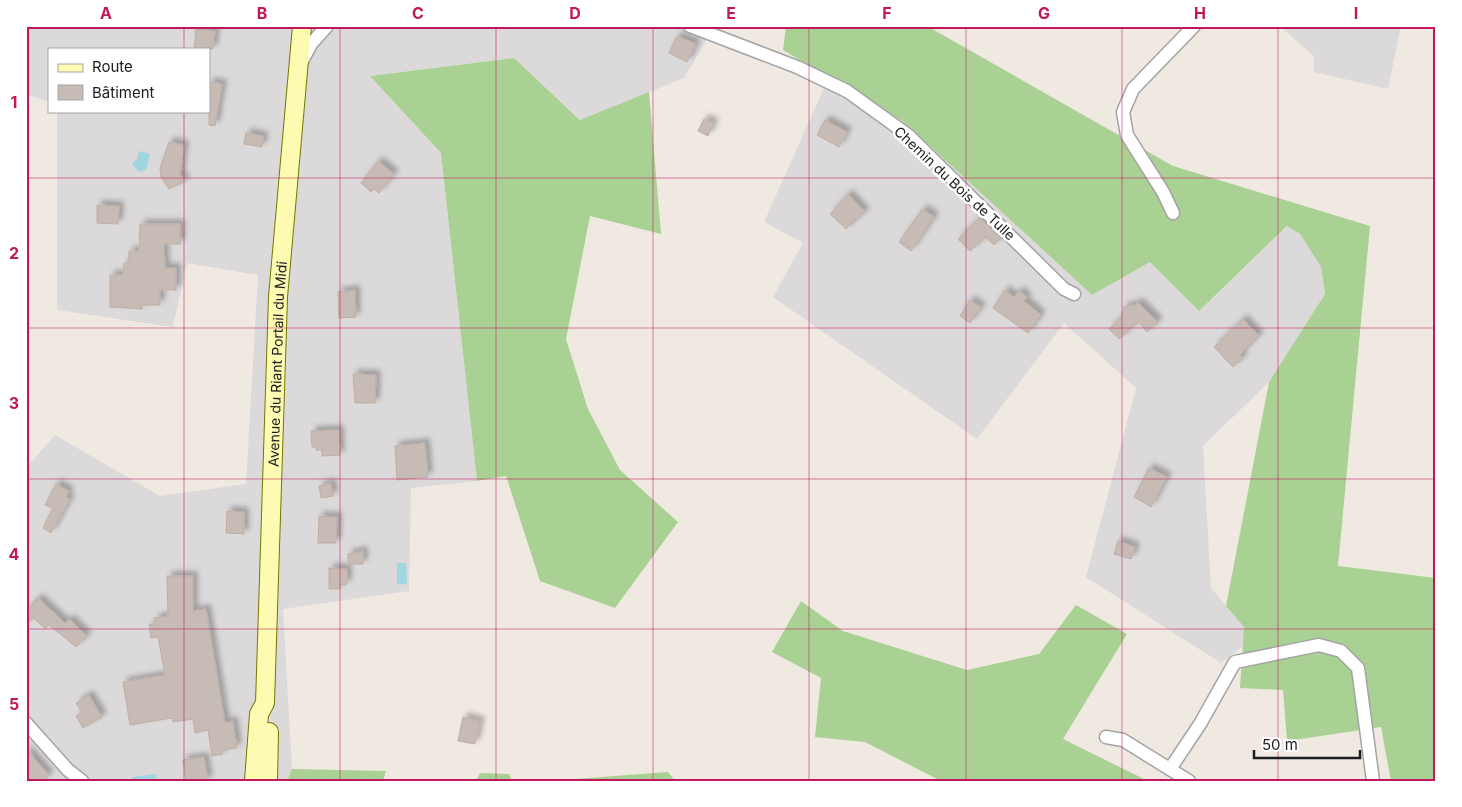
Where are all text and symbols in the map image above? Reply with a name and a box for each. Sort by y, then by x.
text: A [100,3,112,23]
text: B [257,3,267,23]
text: C [412,3,424,23]
text: D [569,3,581,23]
text: E [726,3,736,23]
text: F [882,3,892,23]
text: G [1038,3,1050,23]
text: H [1194,3,1206,23]
text: I [1354,3,1358,23]
legend [48,48,210,112]
text: Route [92,57,133,76]
text: Bâtiment [92,83,155,102]
text: 1 [11,92,17,112]
street label: Chemin du Bois de Tulle [891,122,1019,244]
text: 2 [9,243,19,263]
street label: Avenue du Riant Portail du Midi [264,260,290,467]
text: 3 [9,393,19,413]
text: 4 [9,544,20,564]
text: 5 [9,694,19,714]
scale bar [1254,727,1361,759]
text: 50 m [1262,735,1298,754]

